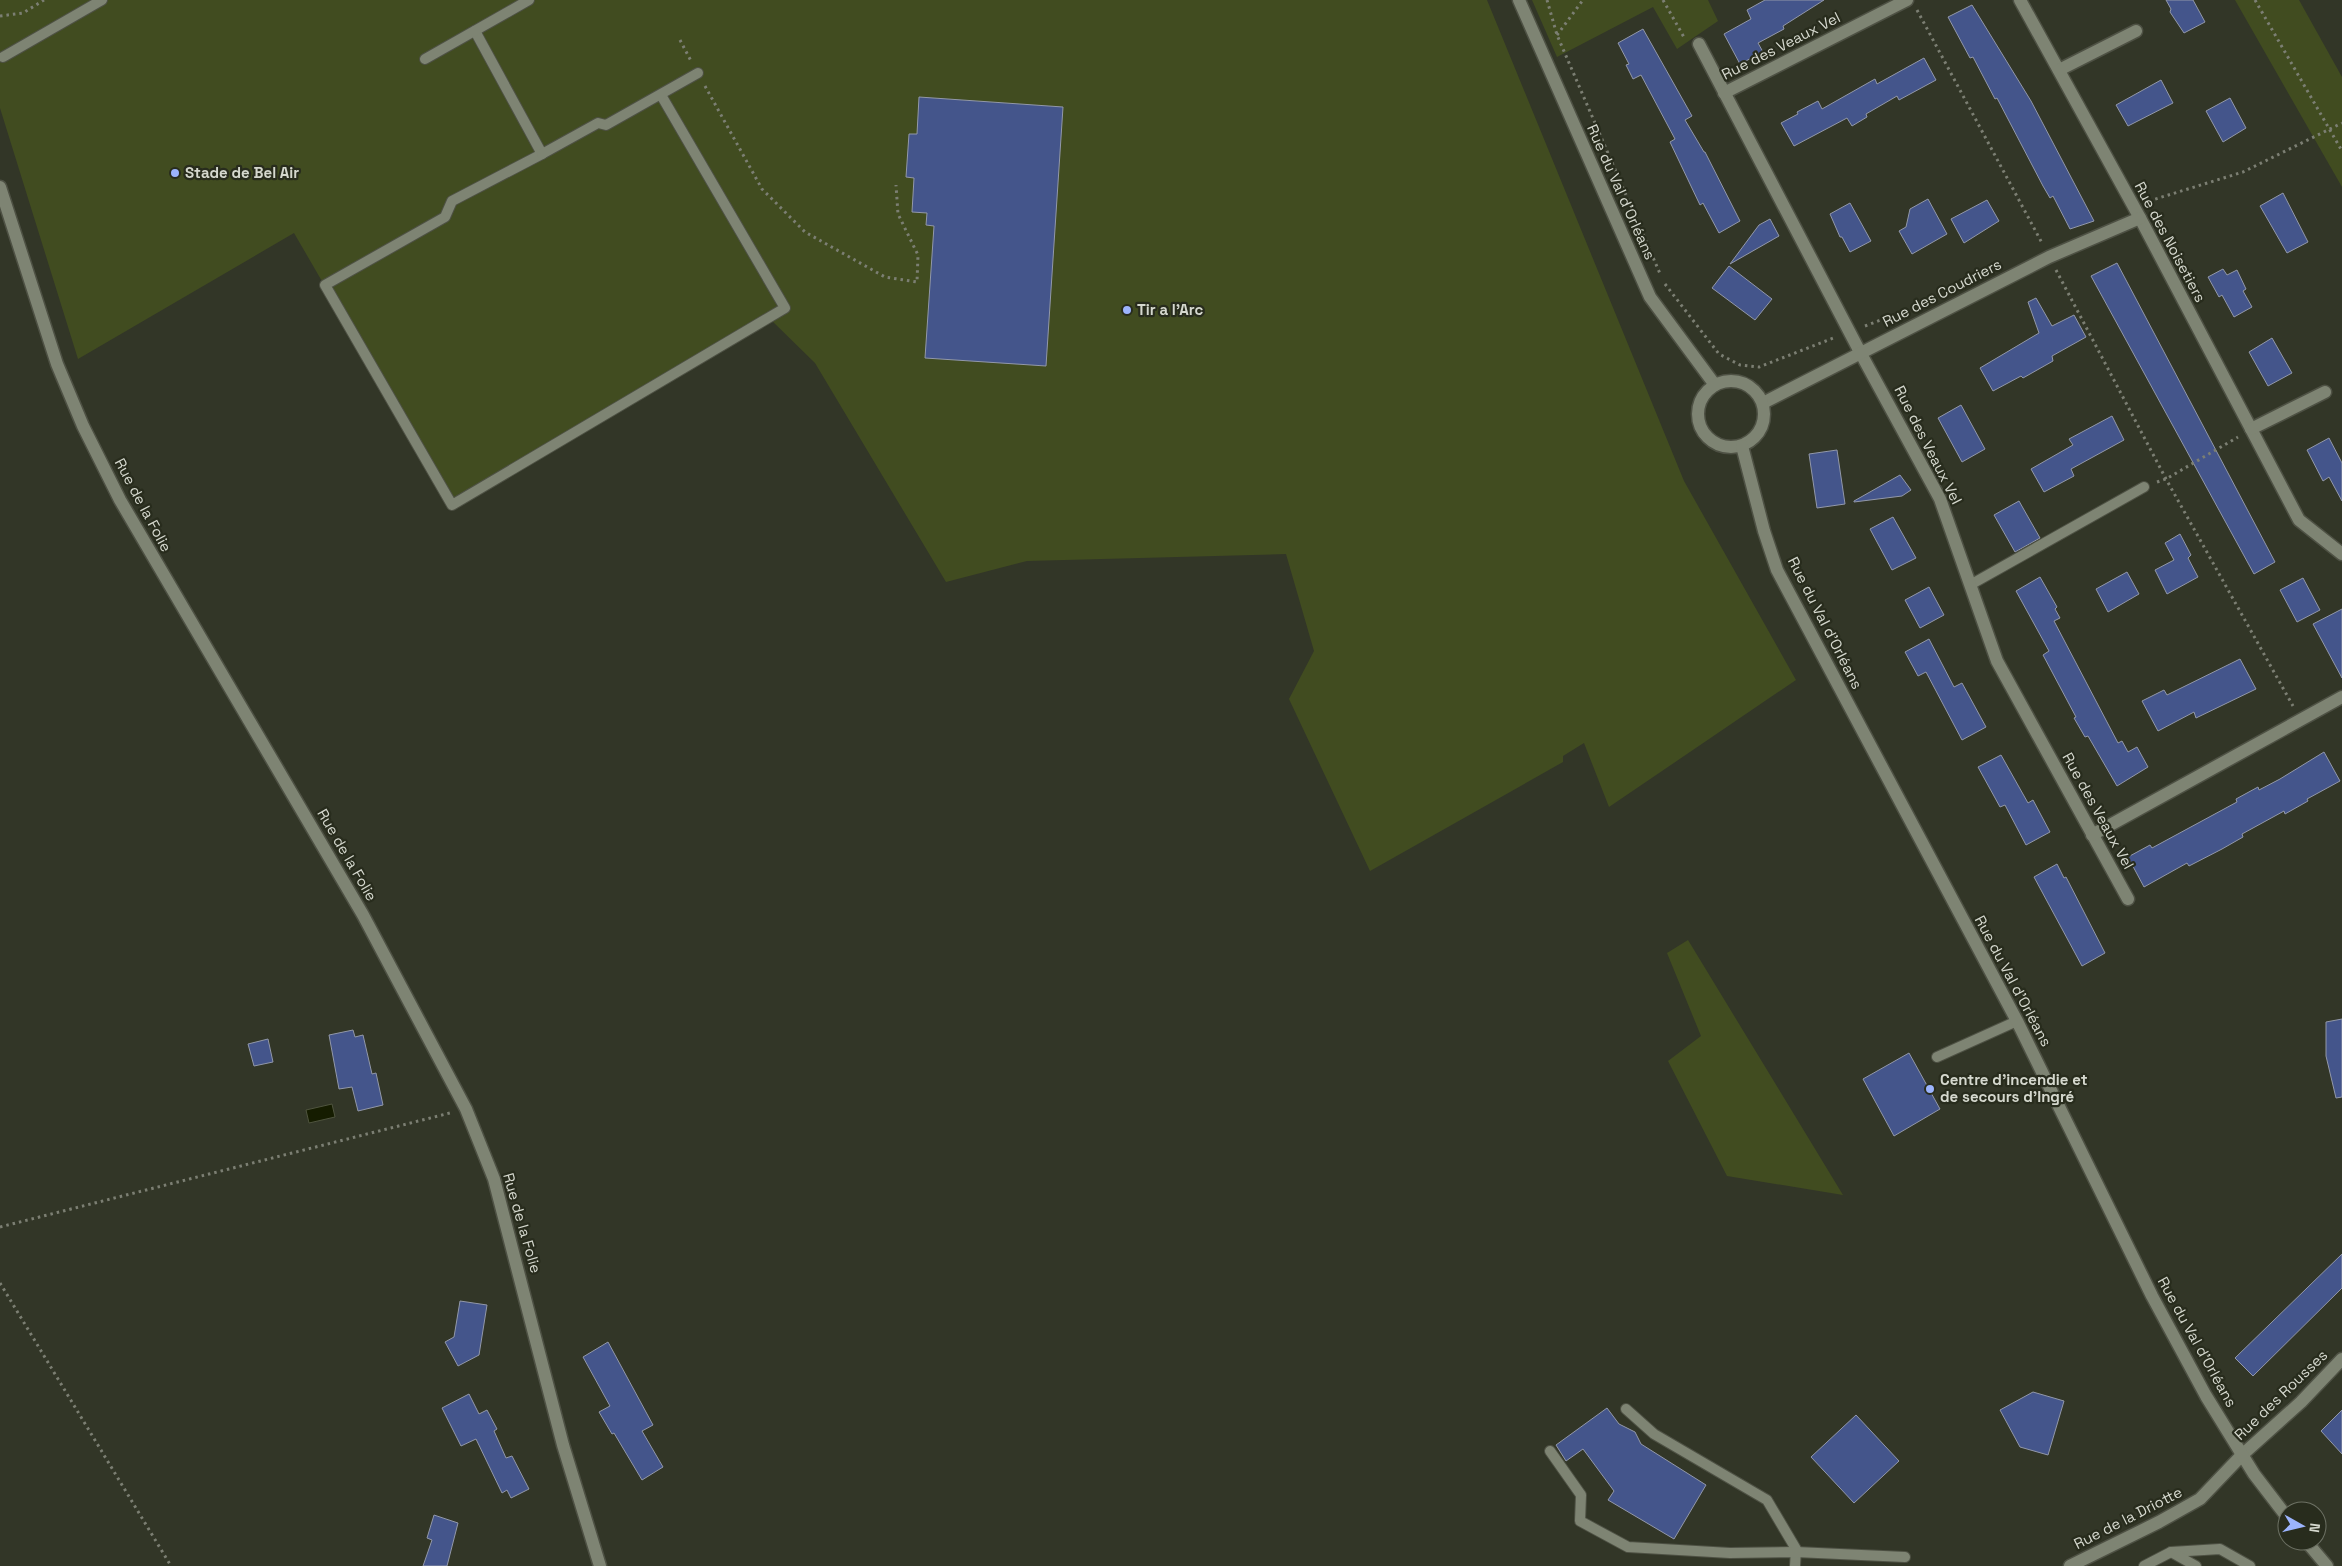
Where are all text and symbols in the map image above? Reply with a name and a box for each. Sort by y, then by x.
street label: Rue des Veaux Vel [1718,7,1843,84]
street label: Rue du Val d'Orléans [1583,121,1660,262]
place label: Stade de Bel Air [185,163,299,182]
marker: Stade de Bel Air [169,167,181,179]
street label: Rue des Noisetiers [2131,178,2210,305]
street label: Rue des Coudriers [1879,254,2005,331]
place label: Tir a l'Arc [1137,300,1203,319]
marker: Tir a l'Arc [1121,304,1133,316]
street label: Rue des Veaux Vel [1890,382,1967,507]
street label: Rue de la Folie [111,455,176,555]
street label: Rue du Val d'Orléans [1784,553,1867,692]
street label: Rue des Veaux Vel [2058,749,2138,872]
street label: Rue de la Folie [313,805,382,904]
street label: Rue du Val d'Orléans [1971,912,2056,1050]
place label: Centre d'incendie et de secours d'Ingré [1940,1070,2088,1106]
marker: Centre d'incendie et de secours d'Ingré [1924,1083,1936,1095]
street label: Rue de la Folie [499,1171,546,1275]
street label: Rue du Val d'Orléans [2154,1273,2241,1410]
street label: Rue des Rousses [2230,1345,2331,1444]
street label: Rue de la Driotte [2070,1482,2185,1553]
north arrow [2277,1501,2327,1551]
text: N [2305,1522,2324,1534]

